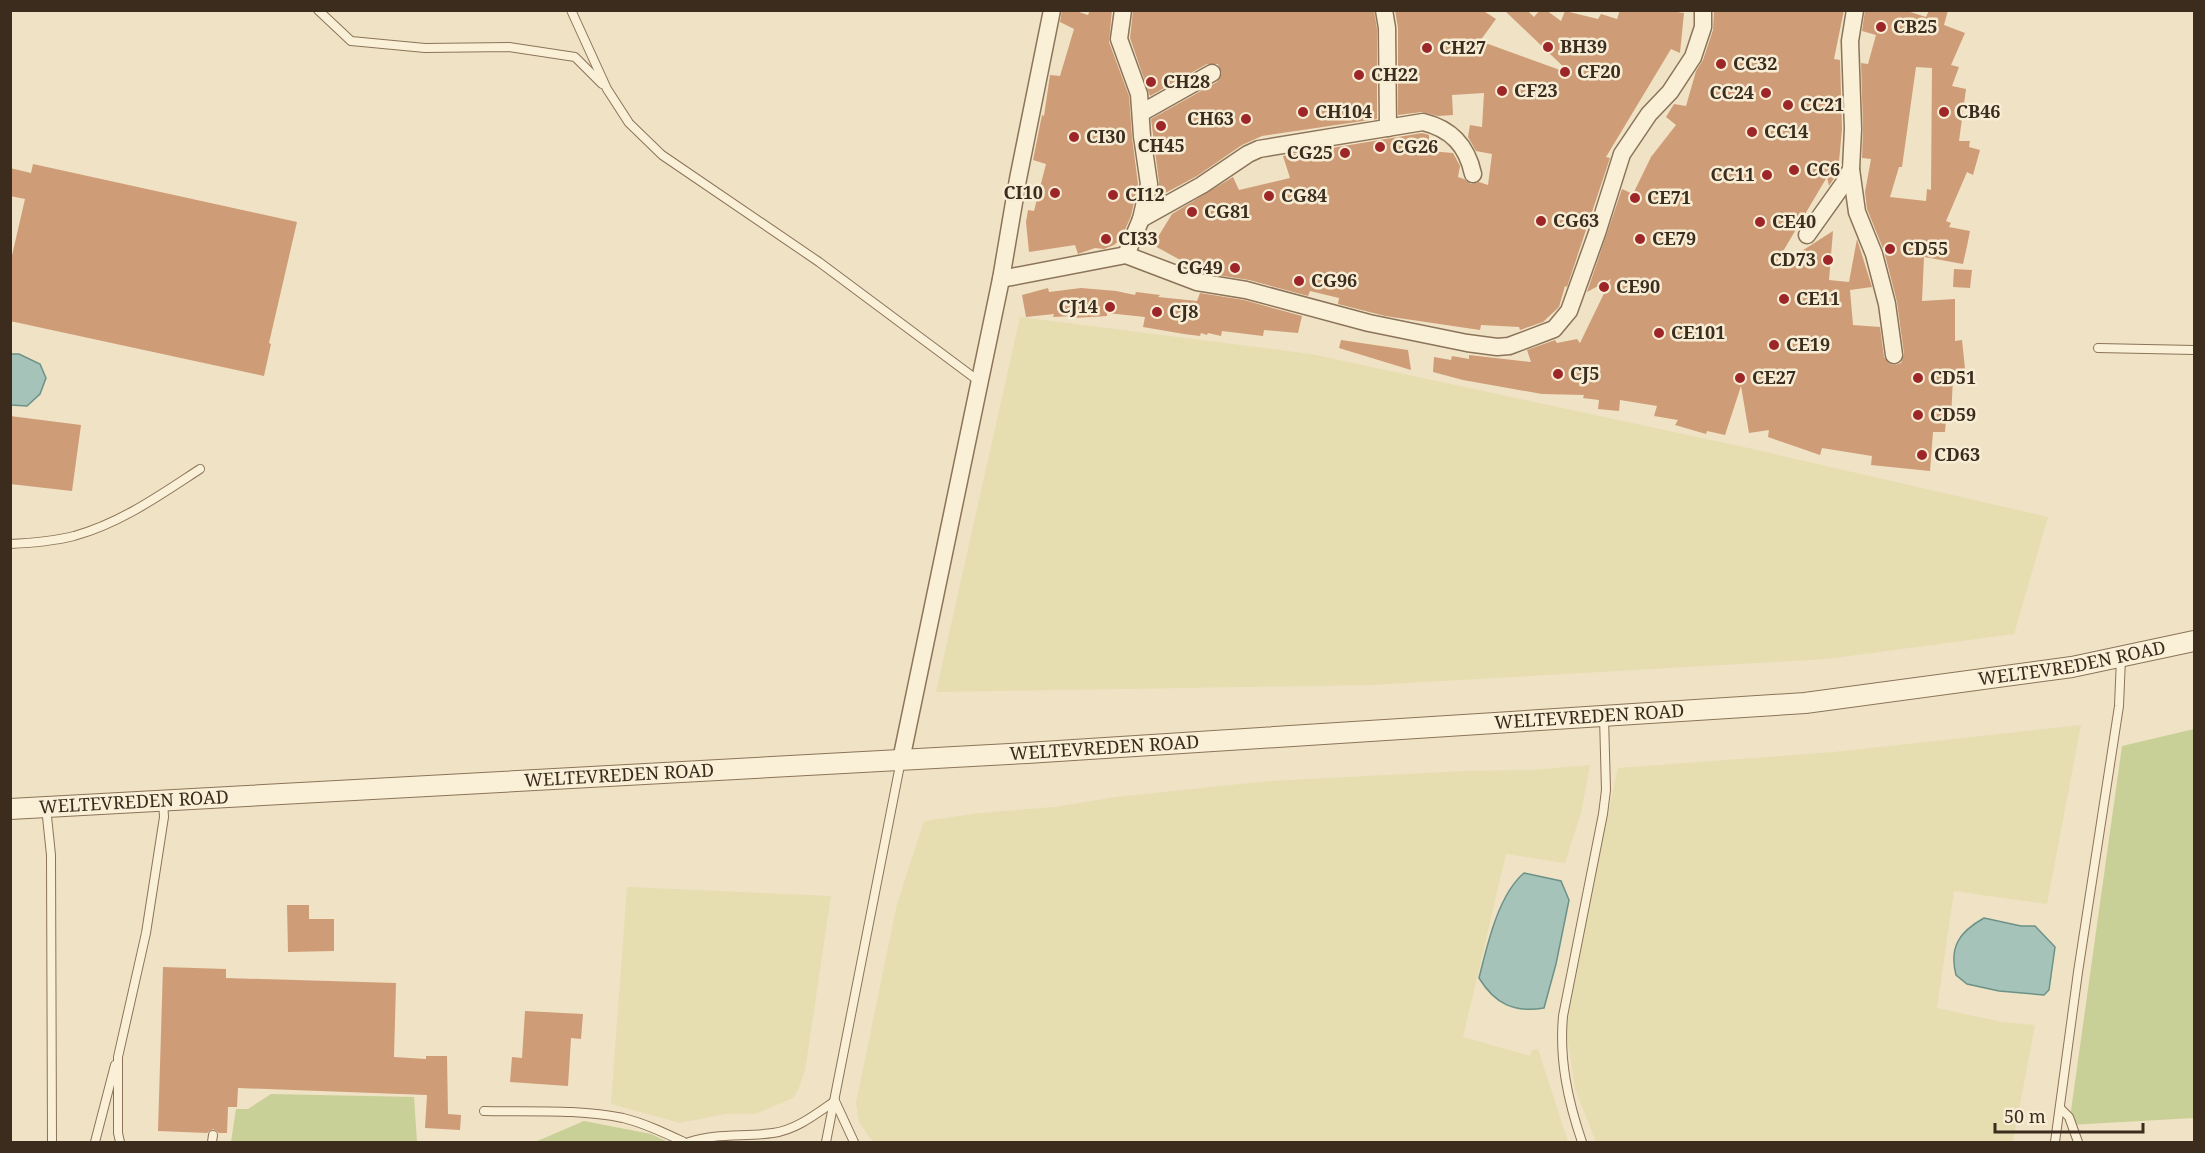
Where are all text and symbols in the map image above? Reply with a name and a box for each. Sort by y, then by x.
place label: CB25 [1893,14,1937,38]
marker: CB25 [1874,20,1888,34]
place label: BH39 [1560,34,1607,58]
place label: CH27 [1439,35,1486,59]
marker: BH39 [1541,40,1555,54]
marker: CH27 [1420,41,1434,55]
place label: CC32 [1733,51,1777,75]
marker: CC32 [1714,57,1728,71]
place label: CF20 [1577,59,1621,83]
place label: CH22 [1371,62,1418,86]
marker: CF20 [1558,65,1572,79]
marker: CH22 [1352,68,1366,82]
place label: CH28 [1163,69,1210,93]
marker: CH28 [1144,75,1158,89]
place label: CF23 [1514,78,1558,102]
place label: CC24 [1710,80,1754,104]
marker: CF23 [1495,84,1509,98]
marker: CC24 [1759,86,1773,100]
place label: CC21 [1800,92,1844,116]
marker: CC21 [1781,98,1795,112]
place label: CH104 [1315,99,1372,123]
place label: CB46 [1956,99,2000,123]
marker: CH104 [1296,105,1310,119]
marker: CB46 [1937,105,1951,119]
place label: CH63 [1187,106,1234,130]
marker: CH63 [1239,112,1253,126]
marker: CH45 [1154,119,1168,133]
place label: CC14 [1764,119,1808,143]
place label: CI30 [1086,124,1126,148]
marker: CC14 [1745,125,1759,139]
marker: CI30 [1067,130,1081,144]
place label: CH45 [1137,133,1185,157]
place label: CG26 [1392,134,1438,158]
place label: CG25 [1287,140,1333,164]
marker: CG26 [1373,140,1387,154]
marker: CG25 [1338,146,1352,160]
place label: CC6 [1806,157,1840,181]
place label: CC11 [1711,162,1755,186]
marker: CC6 [1787,163,1801,177]
marker: CC11 [1760,168,1774,182]
place label: CI10 [1003,180,1043,204]
place label: CI12 [1125,182,1165,206]
place label: CG84 [1281,183,1327,207]
place label: CE71 [1647,185,1691,209]
marker: CI10 [1048,186,1062,200]
marker: CI12 [1106,188,1120,202]
marker: CG84 [1262,189,1276,203]
marker: CE71 [1628,191,1642,205]
place label: CG81 [1204,199,1250,223]
marker: CG81 [1185,205,1199,219]
place label: CG63 [1553,208,1599,232]
place label: CE40 [1772,209,1816,233]
marker: CG63 [1534,214,1548,228]
marker: CE40 [1753,215,1767,229]
place label: CI33 [1118,226,1158,250]
place label: CE79 [1652,226,1696,250]
marker: CI33 [1099,232,1113,246]
marker: CE79 [1633,232,1647,246]
place label: CD55 [1902,236,1948,260]
marker: CD55 [1883,242,1897,256]
place label: CD73 [1770,247,1816,271]
marker: CD73 [1821,253,1835,267]
place label: CG49 [1177,255,1223,279]
marker: CG49 [1228,261,1242,275]
place label: CG96 [1311,268,1357,292]
marker: CG96 [1292,274,1306,288]
place label: CE90 [1616,274,1660,298]
marker: CE90 [1597,280,1611,294]
place label: CE11 [1796,286,1840,310]
marker: CE11 [1777,292,1791,306]
place label: CJ14 [1058,294,1098,318]
place label: CJ8 [1169,299,1198,323]
marker: CJ14 [1103,300,1117,314]
marker: CJ8 [1150,305,1164,319]
place label: CE101 [1671,320,1725,344]
marker: CE101 [1652,326,1666,340]
place label: CE19 [1786,332,1830,356]
marker: CE19 [1767,338,1781,352]
place label: CJ5 [1570,361,1599,385]
place label: CE27 [1752,365,1796,389]
place label: CD51 [1930,365,1976,389]
marker: CJ5 [1551,367,1565,381]
marker: CE27 [1733,371,1747,385]
marker: CD51 [1911,371,1925,385]
place label: CD59 [1930,402,1976,426]
marker: CD59 [1911,408,1925,422]
place label: CD63 [1934,442,1980,466]
marker: CD63 [1915,448,1929,462]
street label: WELTEVREDEN ROAD [1976,634,2168,691]
street label: WELTEVREDEN ROAD [1494,698,1685,734]
street label: WELTEVREDEN ROAD [1009,729,1200,765]
street label: WELTEVREDEN ROAD [523,757,715,792]
street label: WELTEVREDEN ROAD [38,784,229,818]
scale bar [1995,1096,2144,1134]
text: 50 m [2004,1104,2046,1128]

